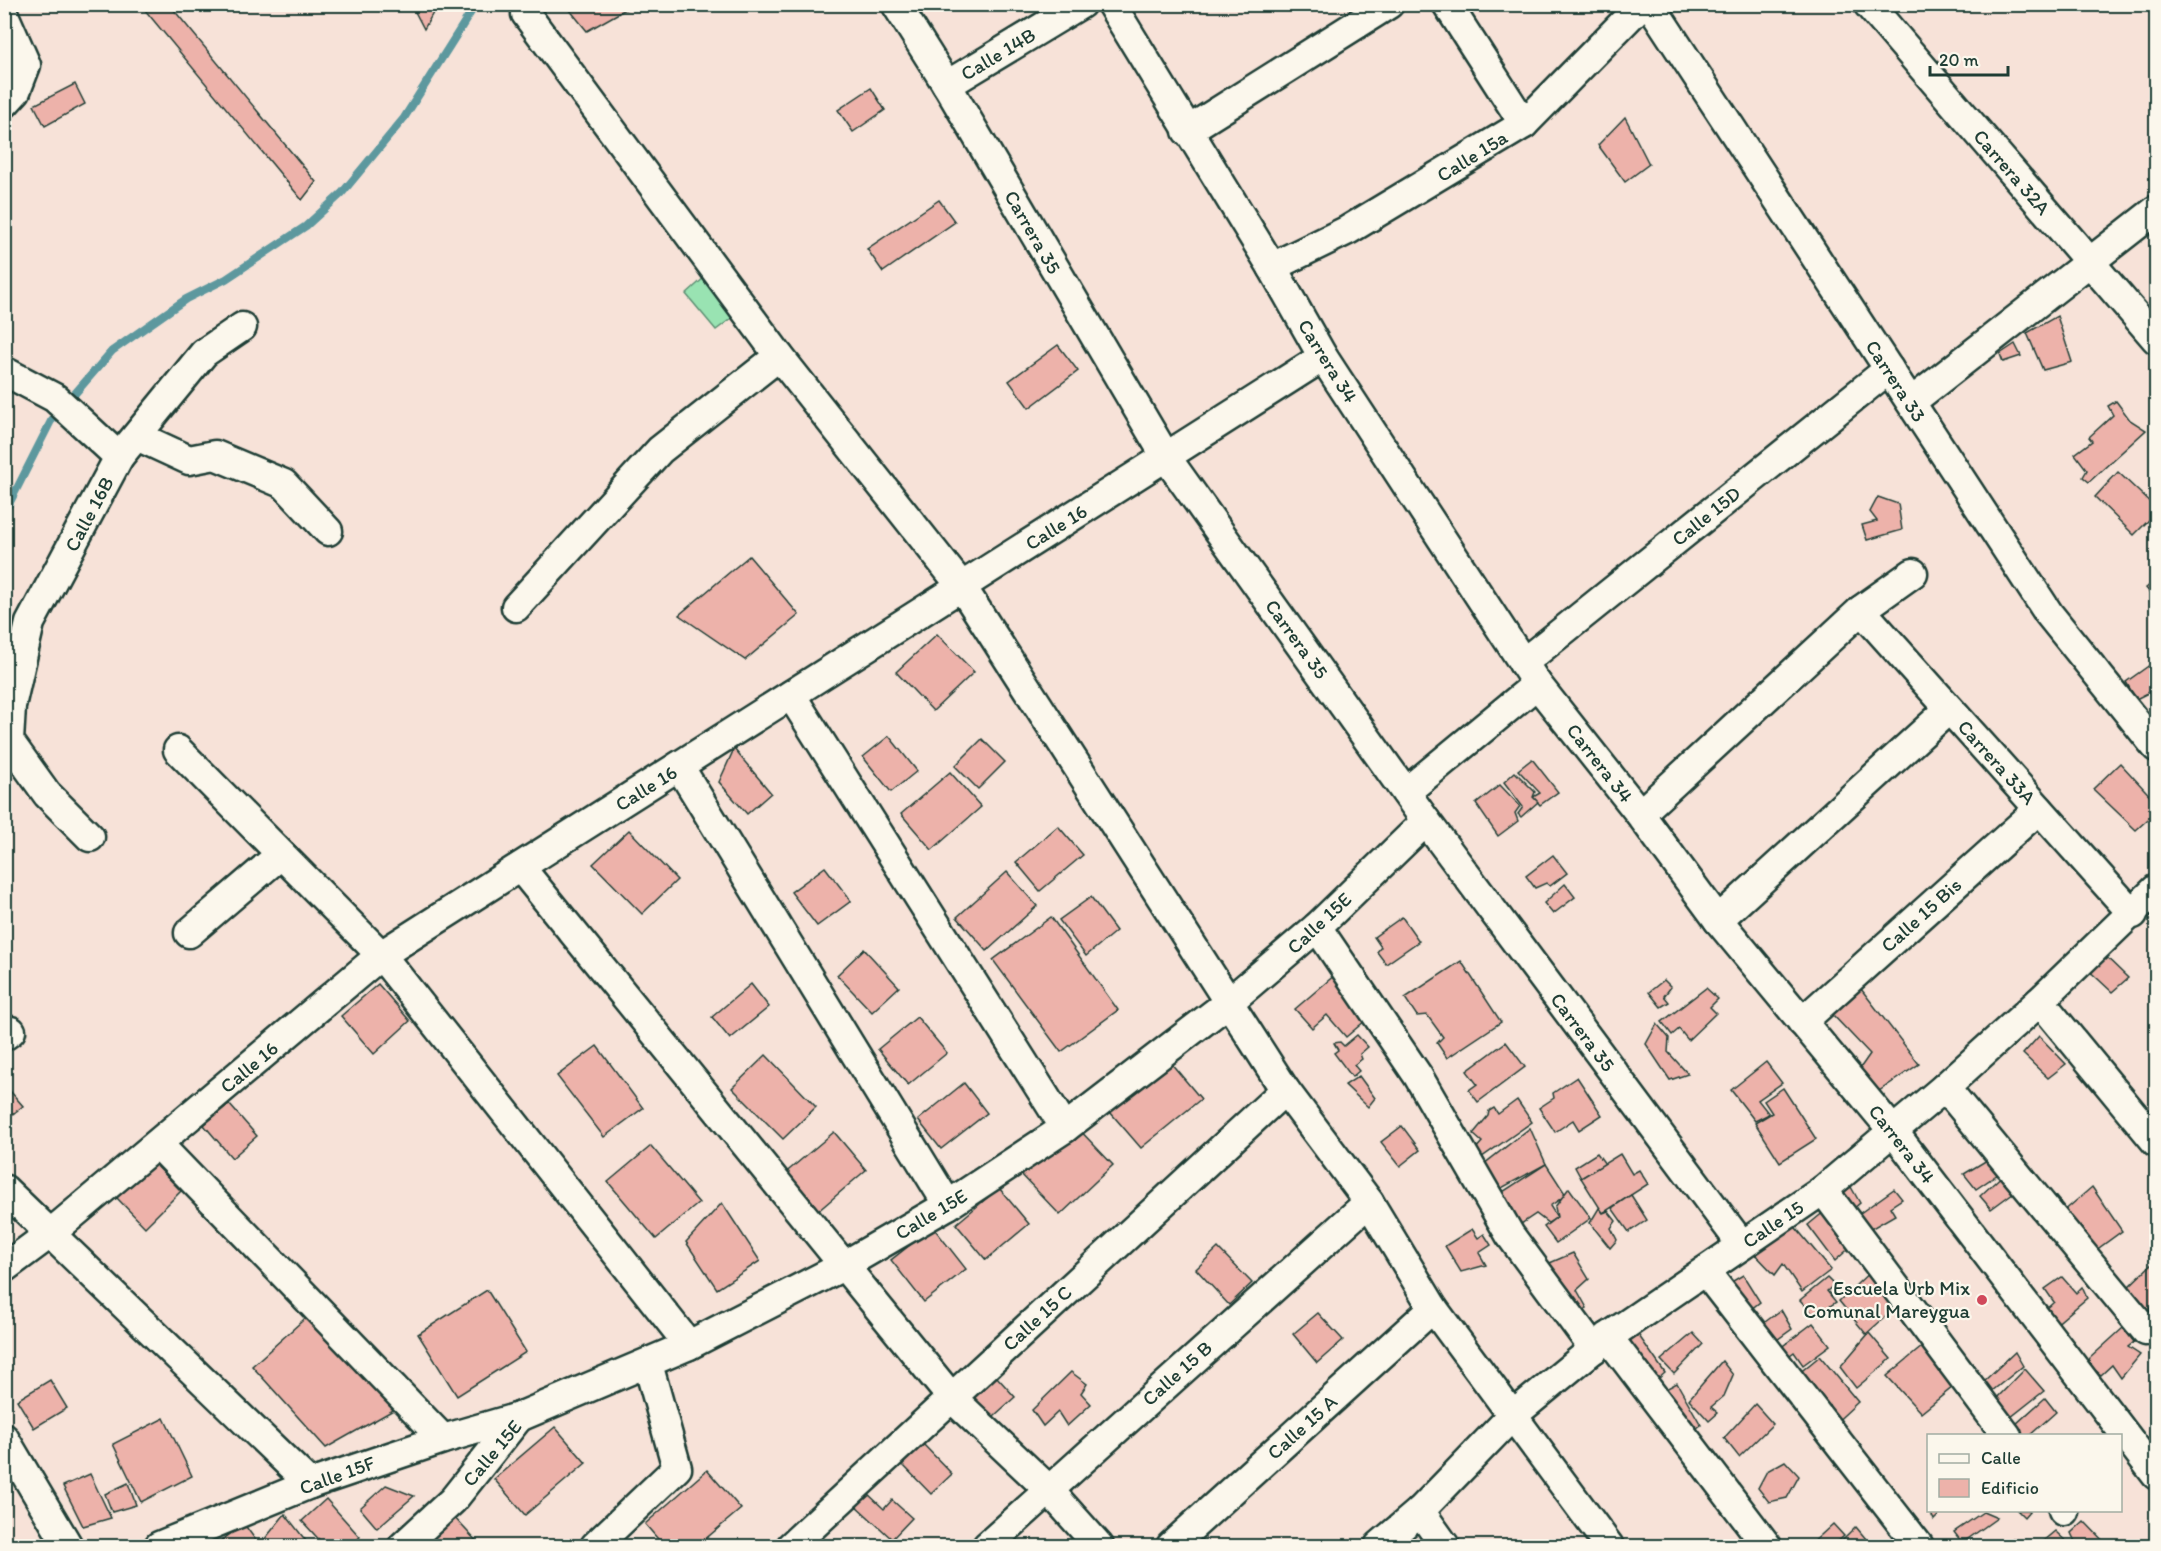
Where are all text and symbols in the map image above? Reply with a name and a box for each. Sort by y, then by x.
street label: Calle 14B [956,22,1040,86]
scale bar [1930,39,2008,77]
text: 20 m [1939,49,1979,71]
street label: Carrera 32A [1968,124,2056,220]
street label: Calle 15a [1432,125,1512,187]
street label: Carrera 35 [999,186,1067,278]
street label: Carrera 34 [1293,315,1363,407]
street label: Carrera 33 [1861,336,1931,427]
street label: Calle 16B [59,472,119,556]
street label: Calle 15D [1667,481,1745,551]
street label: Calle 16 [1021,499,1091,555]
street label: Carrera 35 [1260,595,1334,683]
street label: Carrera 33A [1953,715,2041,809]
street label: Carrera 34 [1562,719,1638,807]
street label: Calle 16 [611,760,681,816]
street label: Calle 15 Bis [1876,873,1966,957]
street label: Calle 15E [1282,887,1356,959]
street label: Carrera 35 [1546,988,1620,1076]
street label: Calle 16 [215,1036,283,1098]
street label: Carrera 34 [1864,1100,1940,1188]
street label: Calle 15E [891,1183,971,1245]
street label: Calle 15 [1738,1195,1808,1253]
place label: Escuela Urb Mix Comunal Mareygua [1803,1276,1971,1323]
street label: Calle 15 C [997,1280,1077,1356]
marker: Escuela Urb Mix Comunal Mareygua [1975,1293,1989,1307]
street label: Calle 15 B [1137,1335,1217,1411]
street label: Calle 15 A [1262,1389,1342,1465]
street label: Calle 15E [457,1415,527,1491]
legend [1927,1434,2122,1512]
text: Calle [1981,1447,2021,1469]
street label: Calle 15F [296,1450,379,1500]
text: Edificio [1981,1477,2039,1499]

